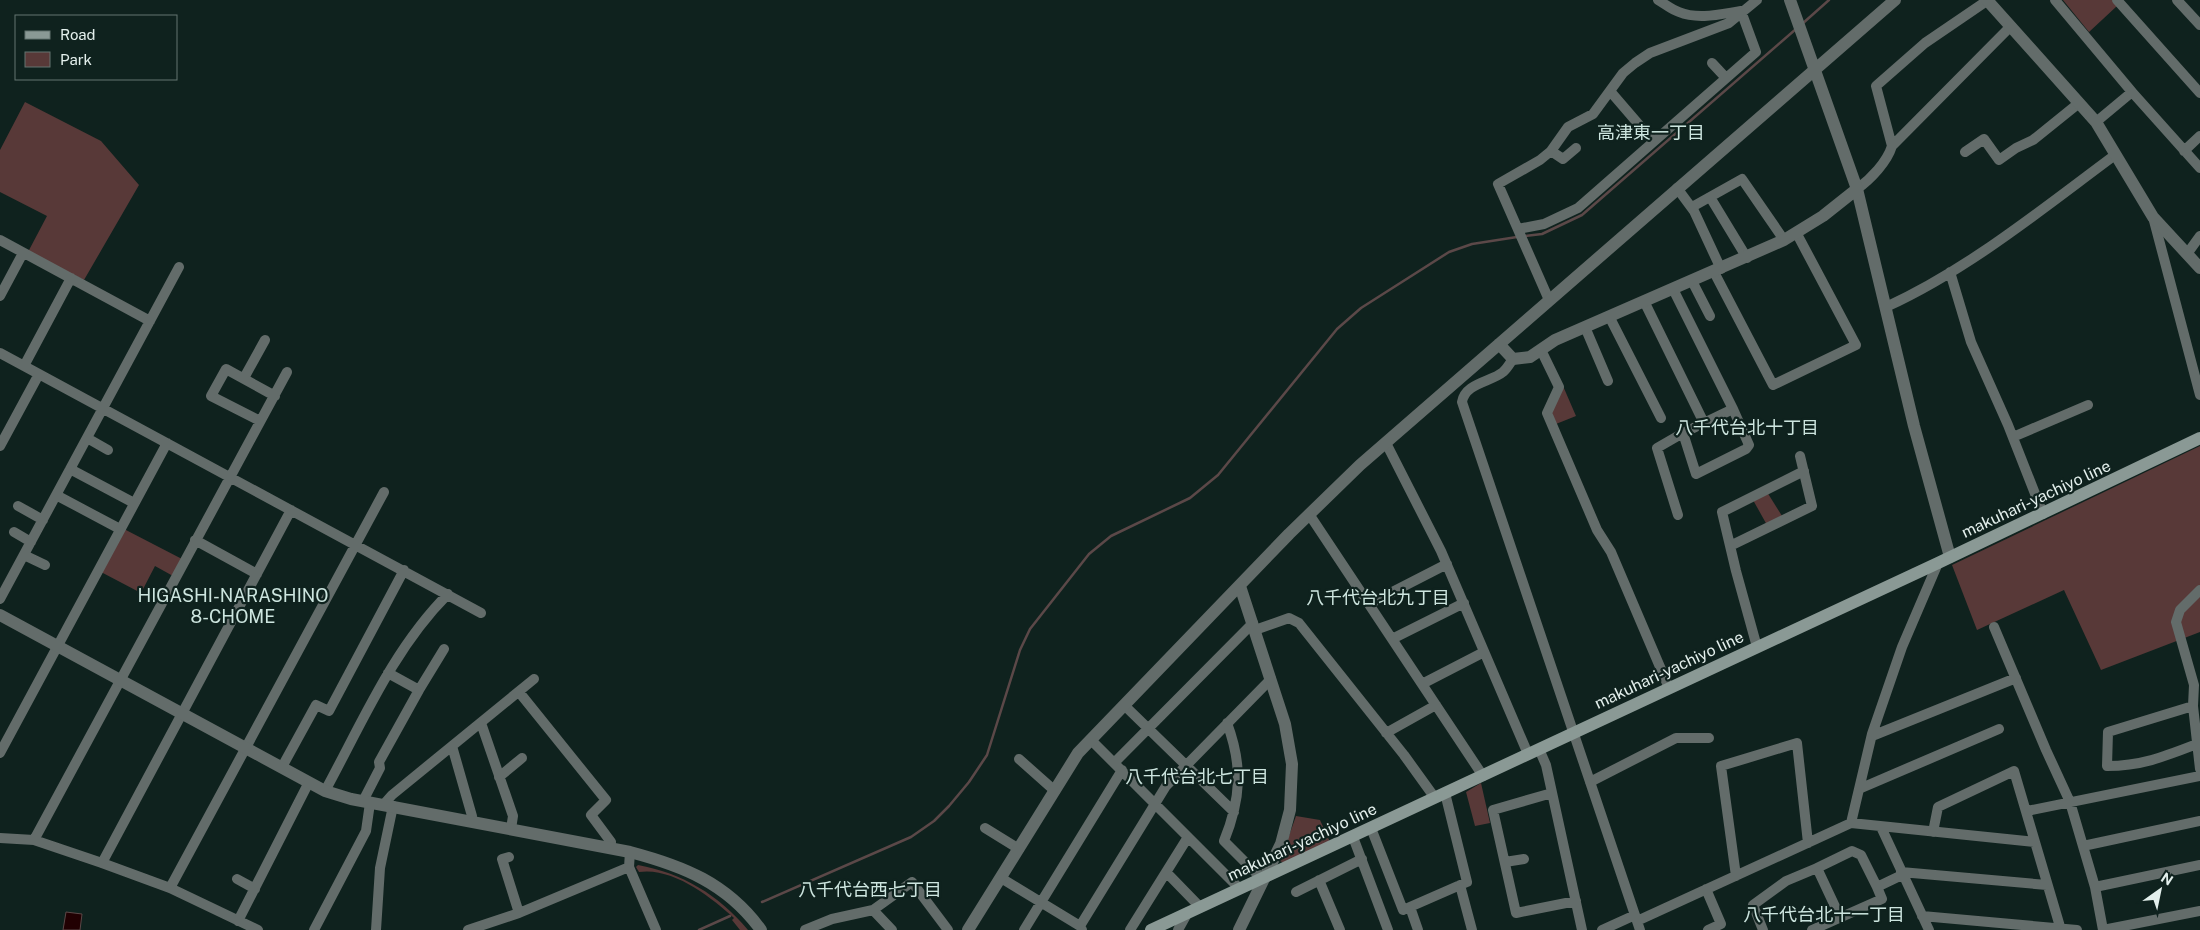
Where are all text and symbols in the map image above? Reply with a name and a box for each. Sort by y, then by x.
legend [15,15,178,80]
text: Road [60,26,96,43]
text: Park [60,51,92,68]
district label: 高津東一丁目 [1597,122,1705,143]
district label: 八千代台北十丁目 [1675,417,1819,438]
street label: makuhari-yachiyo line [1958,456,2114,542]
district label: HIGASHI-NARASHINO 8-CHOME [137,585,329,627]
district label: 八千代台北九丁目 [1306,587,1450,608]
street label: makuhari-yachiyo line [1591,627,1747,713]
district label: 八千代台北七丁目 [1125,766,1269,787]
street label: makuhari-yachiyo line [1224,799,1380,885]
north arrow [2135,865,2185,915]
text: N [2158,869,2176,889]
district label: 八千代台西七丁目 [798,879,942,900]
district label: 八千代台北十一丁目 [1743,904,1905,925]

